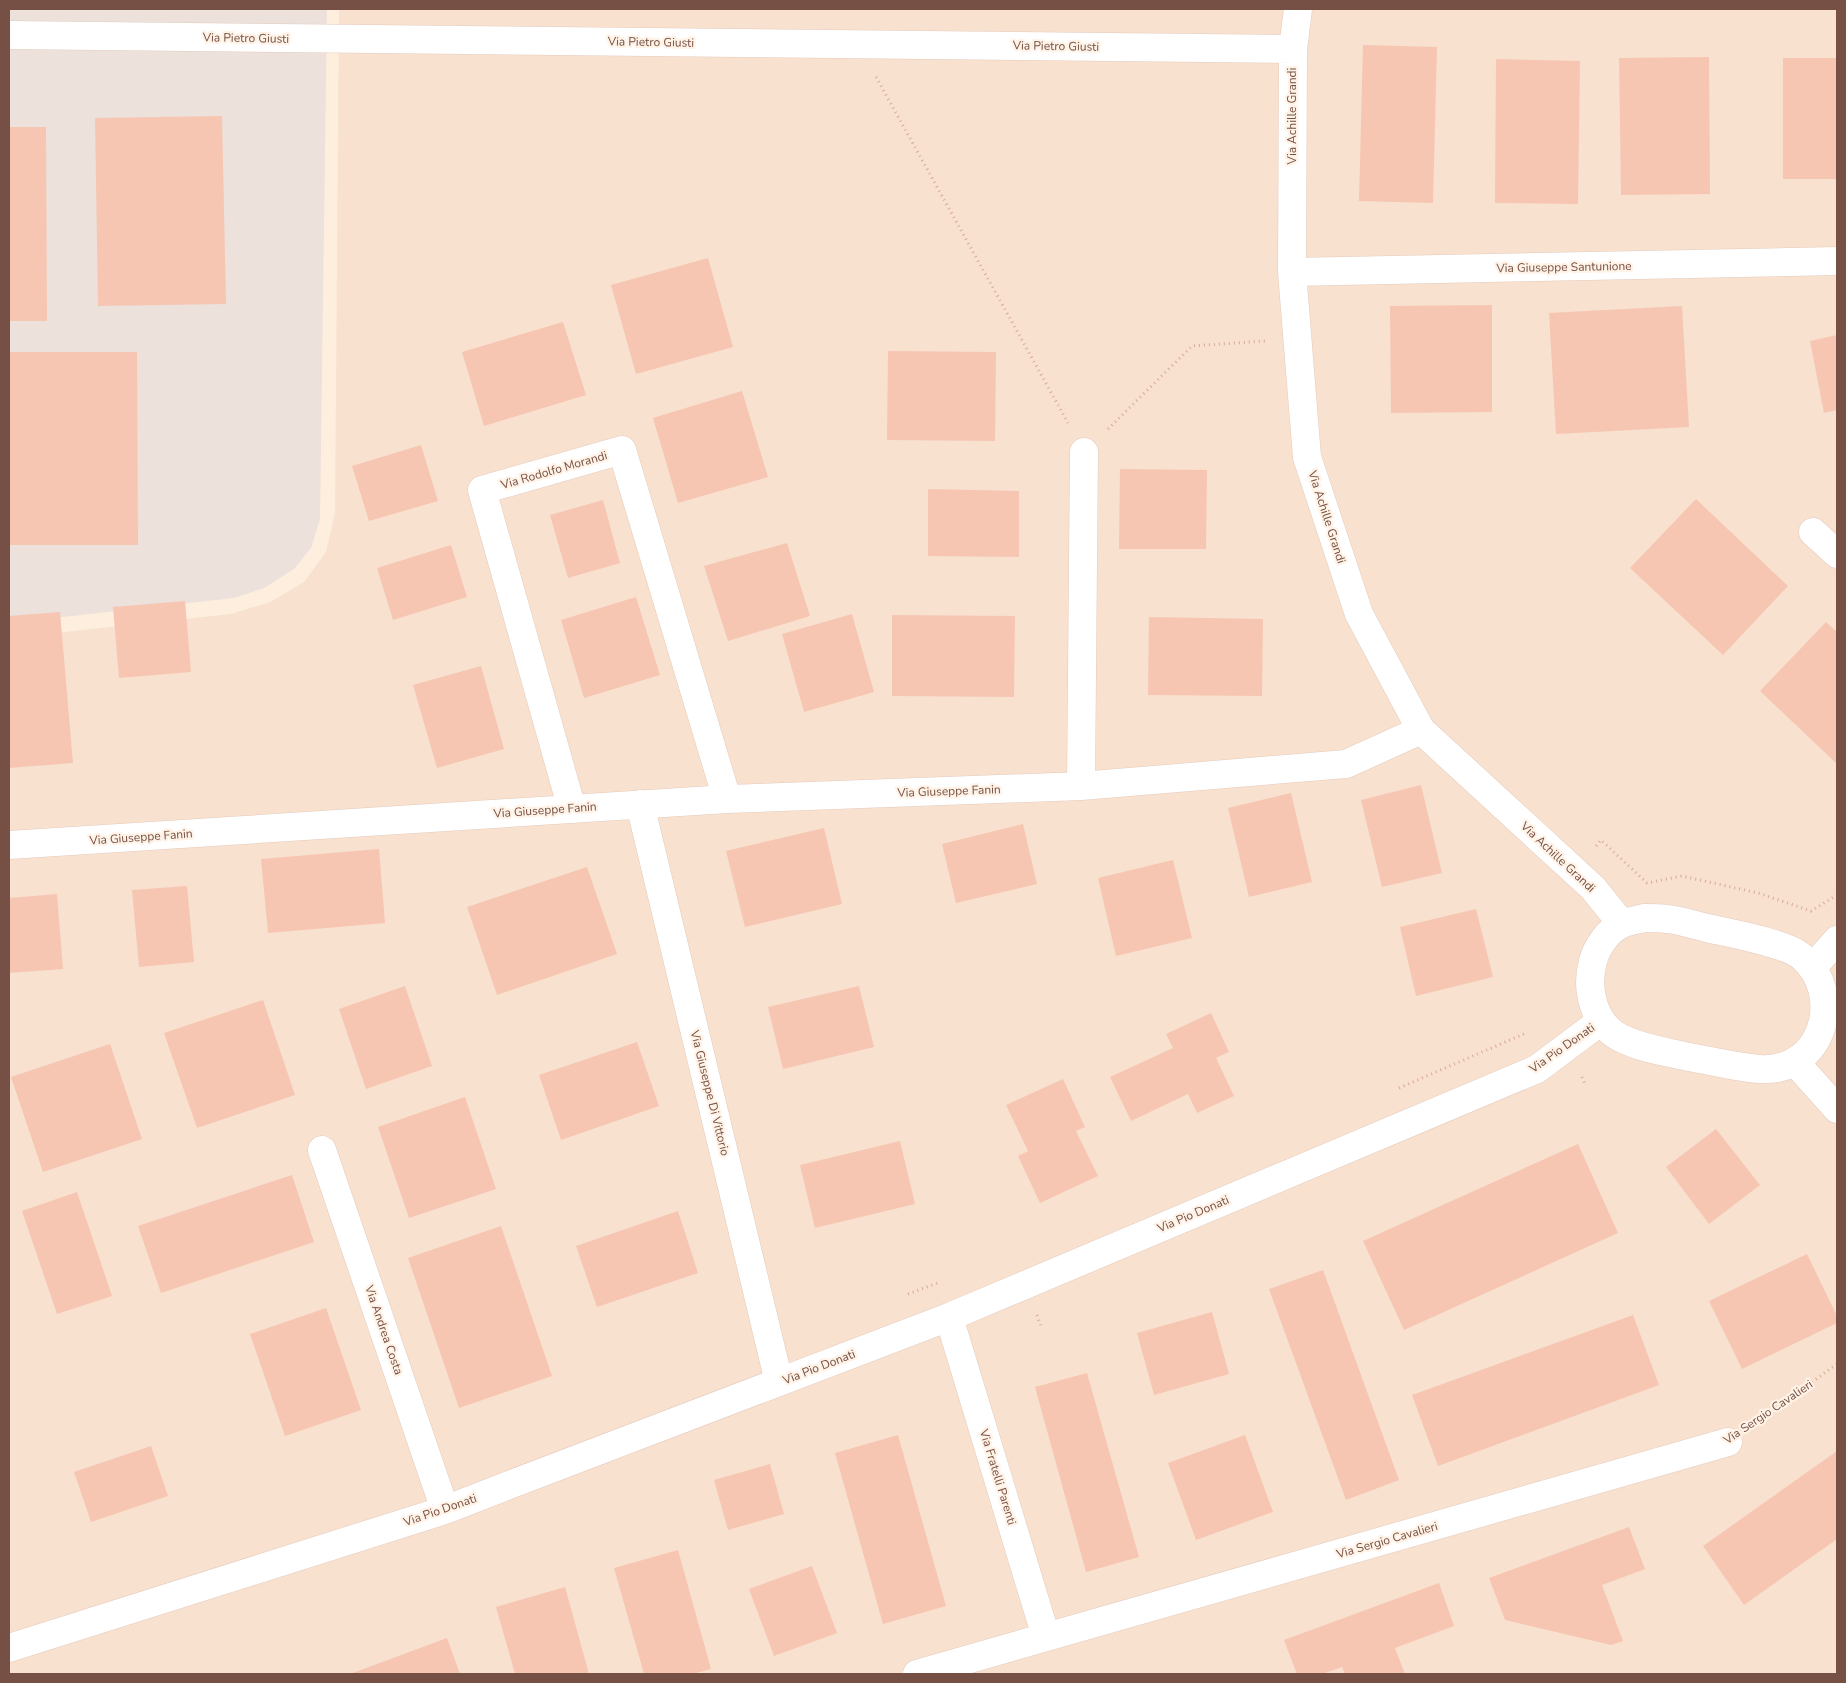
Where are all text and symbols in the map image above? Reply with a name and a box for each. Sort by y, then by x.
street label: Via Pietro Giusti [202,29,289,47]
street label: Via Pietro Giusti [607,33,694,51]
street label: Via Pietro Giusti [1012,37,1099,55]
street label: Via Achille Grandi [1284,68,1300,165]
street label: Via Giuseppe Santunione [1495,258,1632,276]
street label: Via Rodolfo Morandi [498,447,609,493]
street label: Via Achille Grandi [1304,468,1350,565]
street label: Via Giuseppe Fanin [896,781,1001,801]
street label: Via Giuseppe Fanin [492,798,597,822]
street label: Via Achille Grandi [1516,817,1599,896]
street label: Via Giuseppe Fanin [88,825,193,849]
street label: Via Pio Donati [1525,1020,1598,1077]
street label: Via Giuseppe Di Vittorio [686,1028,733,1158]
street label: Via Pio Donati [1154,1192,1231,1237]
street label: Via Andrea Costa [361,1282,407,1377]
street label: Via Pio Donati [780,1346,858,1389]
street label: Via Sergio Cavalieri [1719,1376,1816,1448]
street label: Via Fratelli Parenti [976,1426,1020,1527]
street label: Via Pio Donati [400,1490,479,1530]
street label: Via Sergio Cavalieri [1334,1518,1439,1562]

